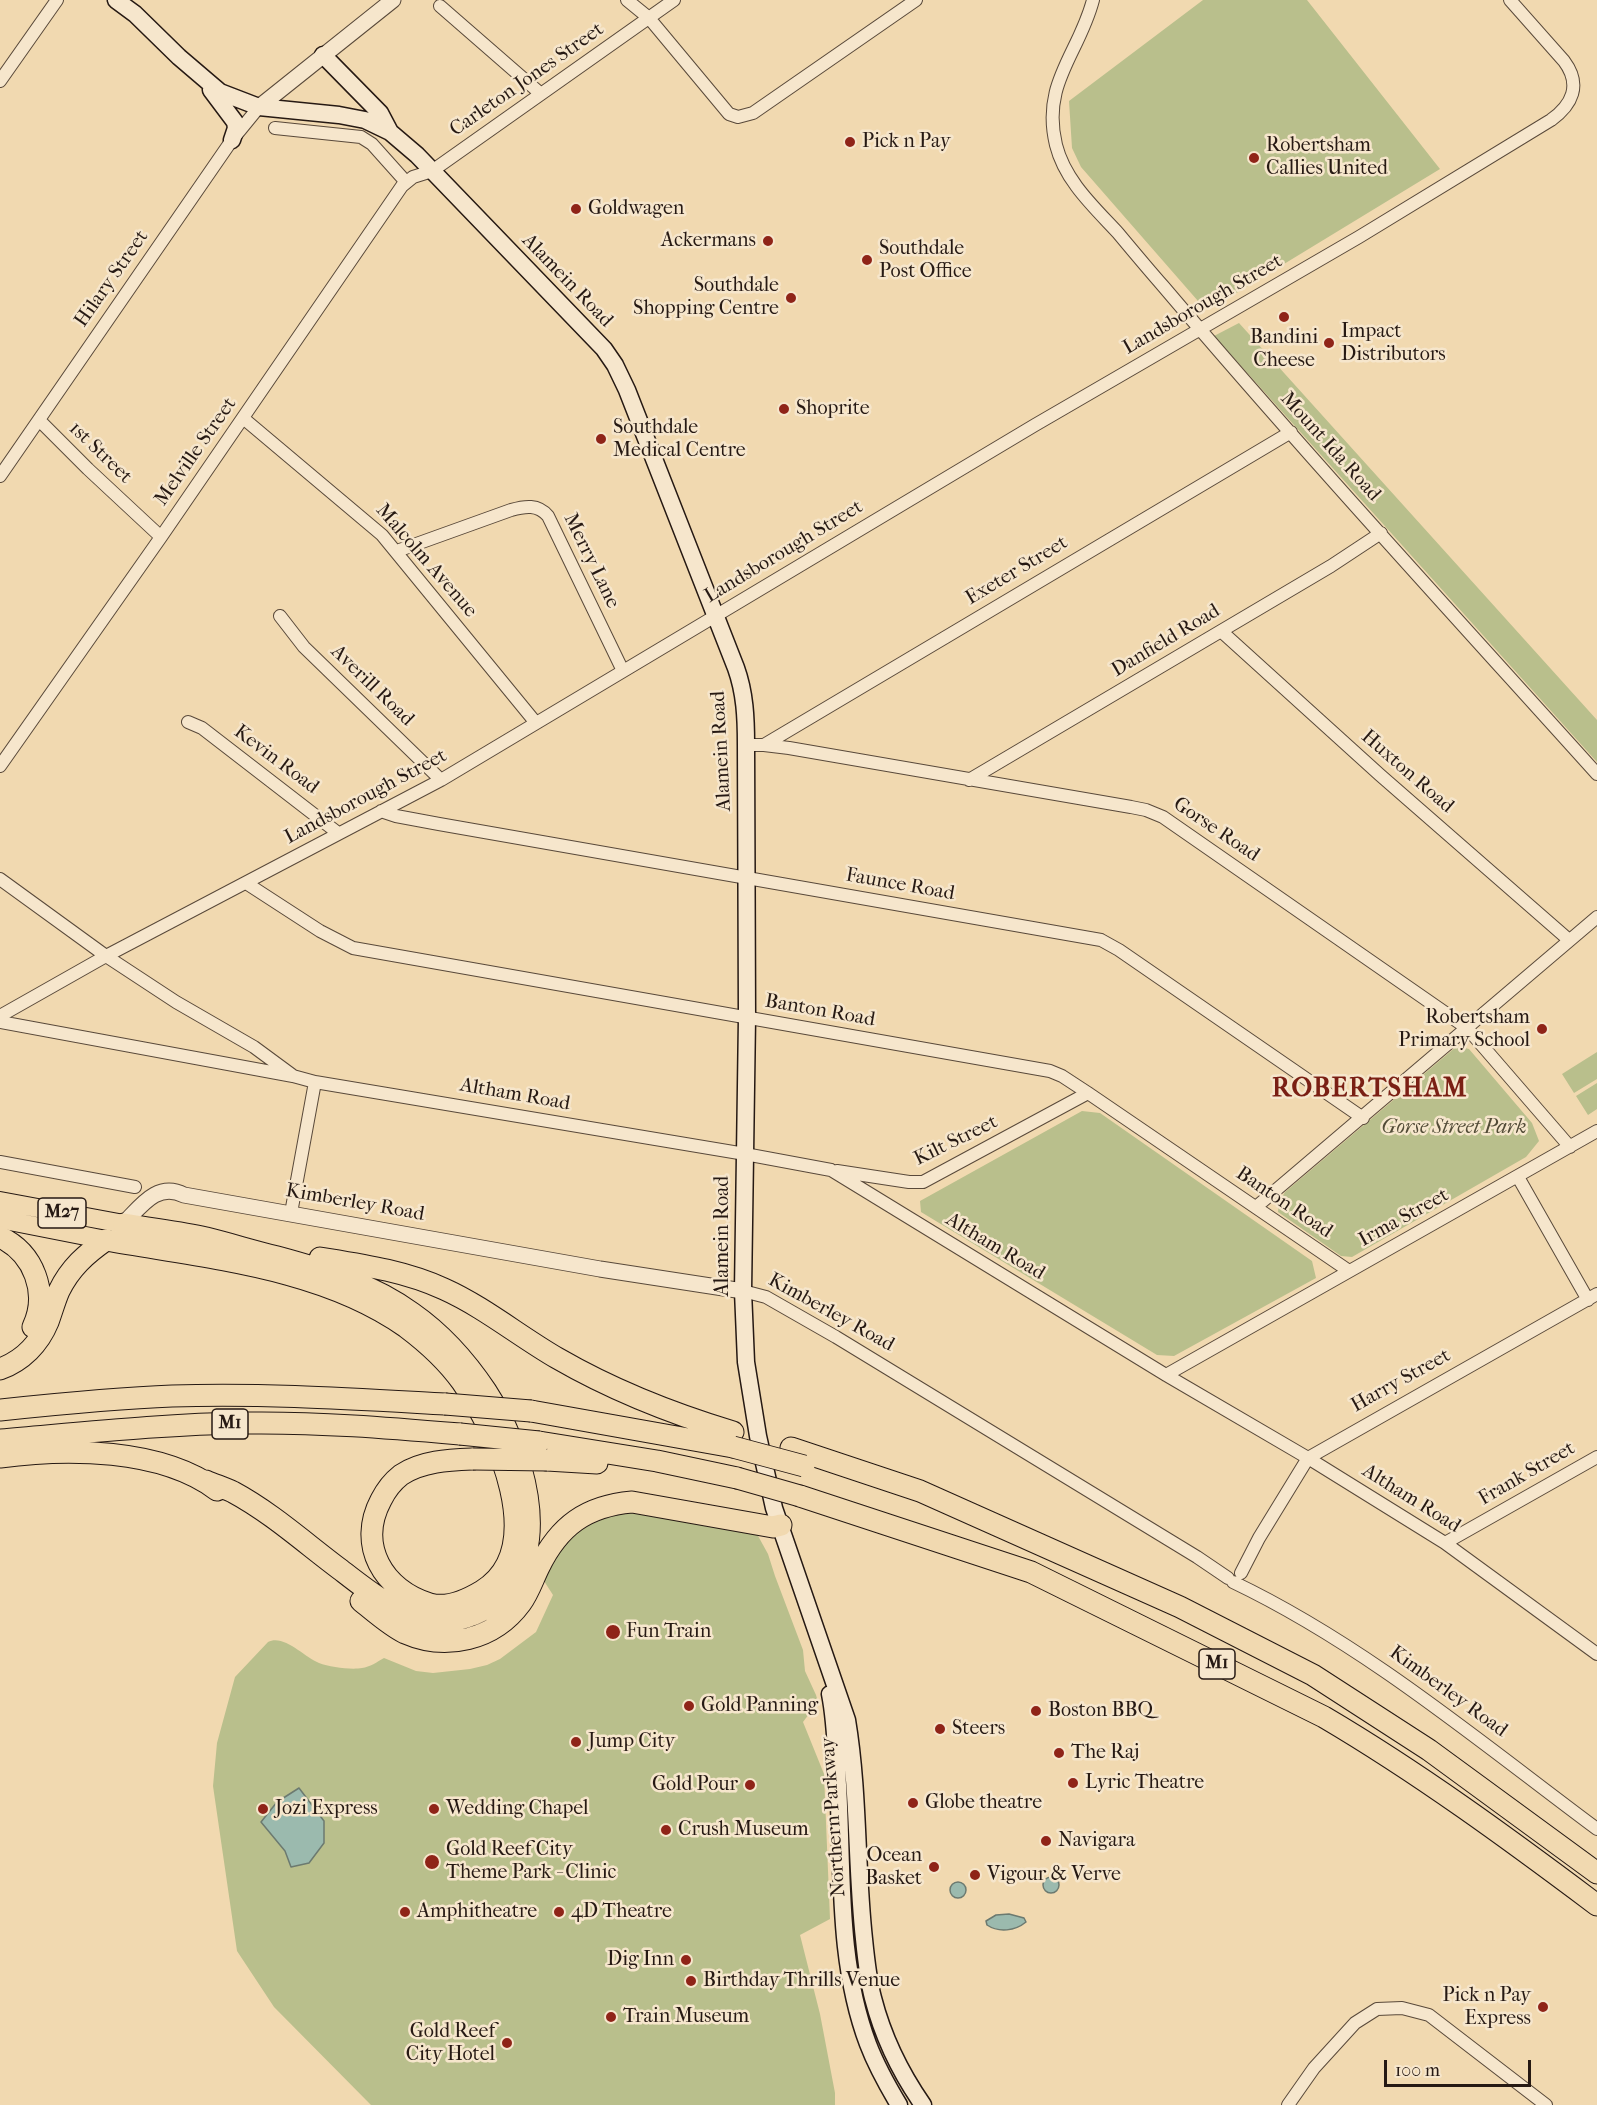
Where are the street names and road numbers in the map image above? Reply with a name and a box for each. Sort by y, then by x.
street label: Carleton Jones Street [445,18,609,142]
street label: Hilary Street [70,226,154,332]
street label: Alamein Road [517,229,617,333]
street label: Landsborough Street [1119,250,1287,360]
street label: Mount Ida Road [1275,387,1385,507]
street label: Melville Street [150,393,242,511]
street label: 1st Street [63,417,137,489]
street label: Landsborough Street [701,495,867,609]
street label: Malcolm Avenue [370,499,482,623]
street label: Merry Lane [558,510,624,612]
street label: Exeter Street [962,531,1072,611]
street label: Danfield Road [1107,599,1225,683]
street label: Averill Road [325,640,419,732]
street label: Alamein Road [707,690,737,812]
street label: Kevin Road [229,720,323,800]
street label: Huxton Road [1356,725,1458,819]
street label: Landsborough Street [281,744,451,850]
street label: Gorse Road [1168,792,1264,868]
street label: Faunce Road [844,864,956,906]
street label: Banton Road [763,990,877,1032]
street label: Altham Road [458,1074,572,1116]
street label: Kilt Street [910,1110,1002,1172]
street label: Banton Road [1231,1162,1337,1244]
street label: Alamein Road [711,1176,735,1296]
street label: Kimberley Road [284,1179,426,1227]
street label: Irma Street [1355,1183,1453,1253]
road number: M27 [38,1198,86,1228]
street label: Altham Road [941,1208,1049,1286]
street label: Kimberley Road [764,1269,898,1357]
street label: Harry Street [1347,1344,1455,1418]
road number: M1 [212,1409,248,1439]
street label: Frank Street [1474,1437,1580,1511]
street label: Altham Road [1357,1459,1465,1539]
street label: Kimberley Road [1384,1641,1512,1743]
road number: M1 [1199,1649,1235,1679]
street label: Northern Parkway [816,1736,852,1898]

